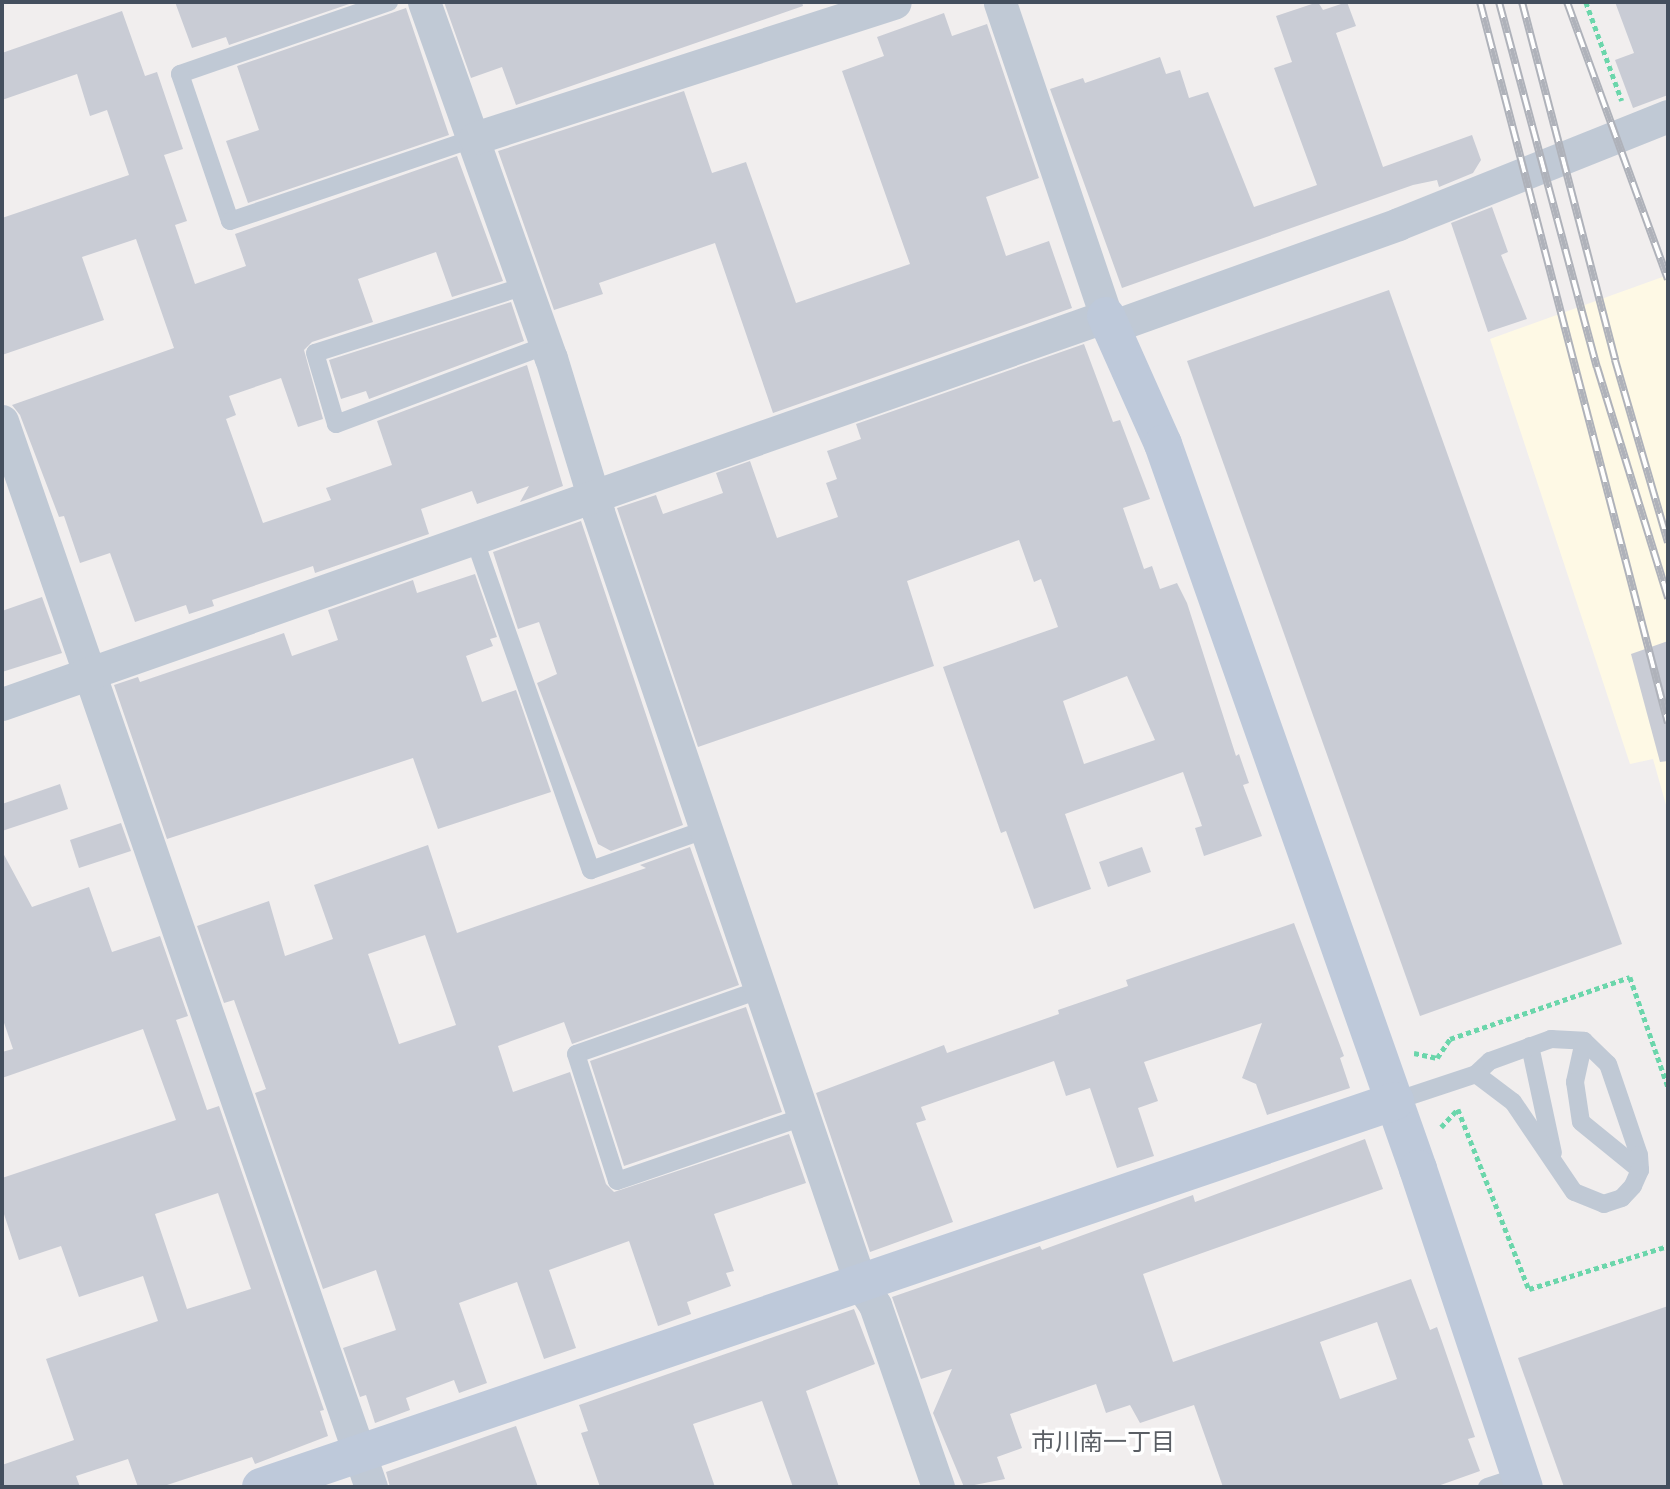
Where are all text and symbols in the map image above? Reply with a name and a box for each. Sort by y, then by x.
district label: 市川南一丁目 [1031,1429,1175,1457]

